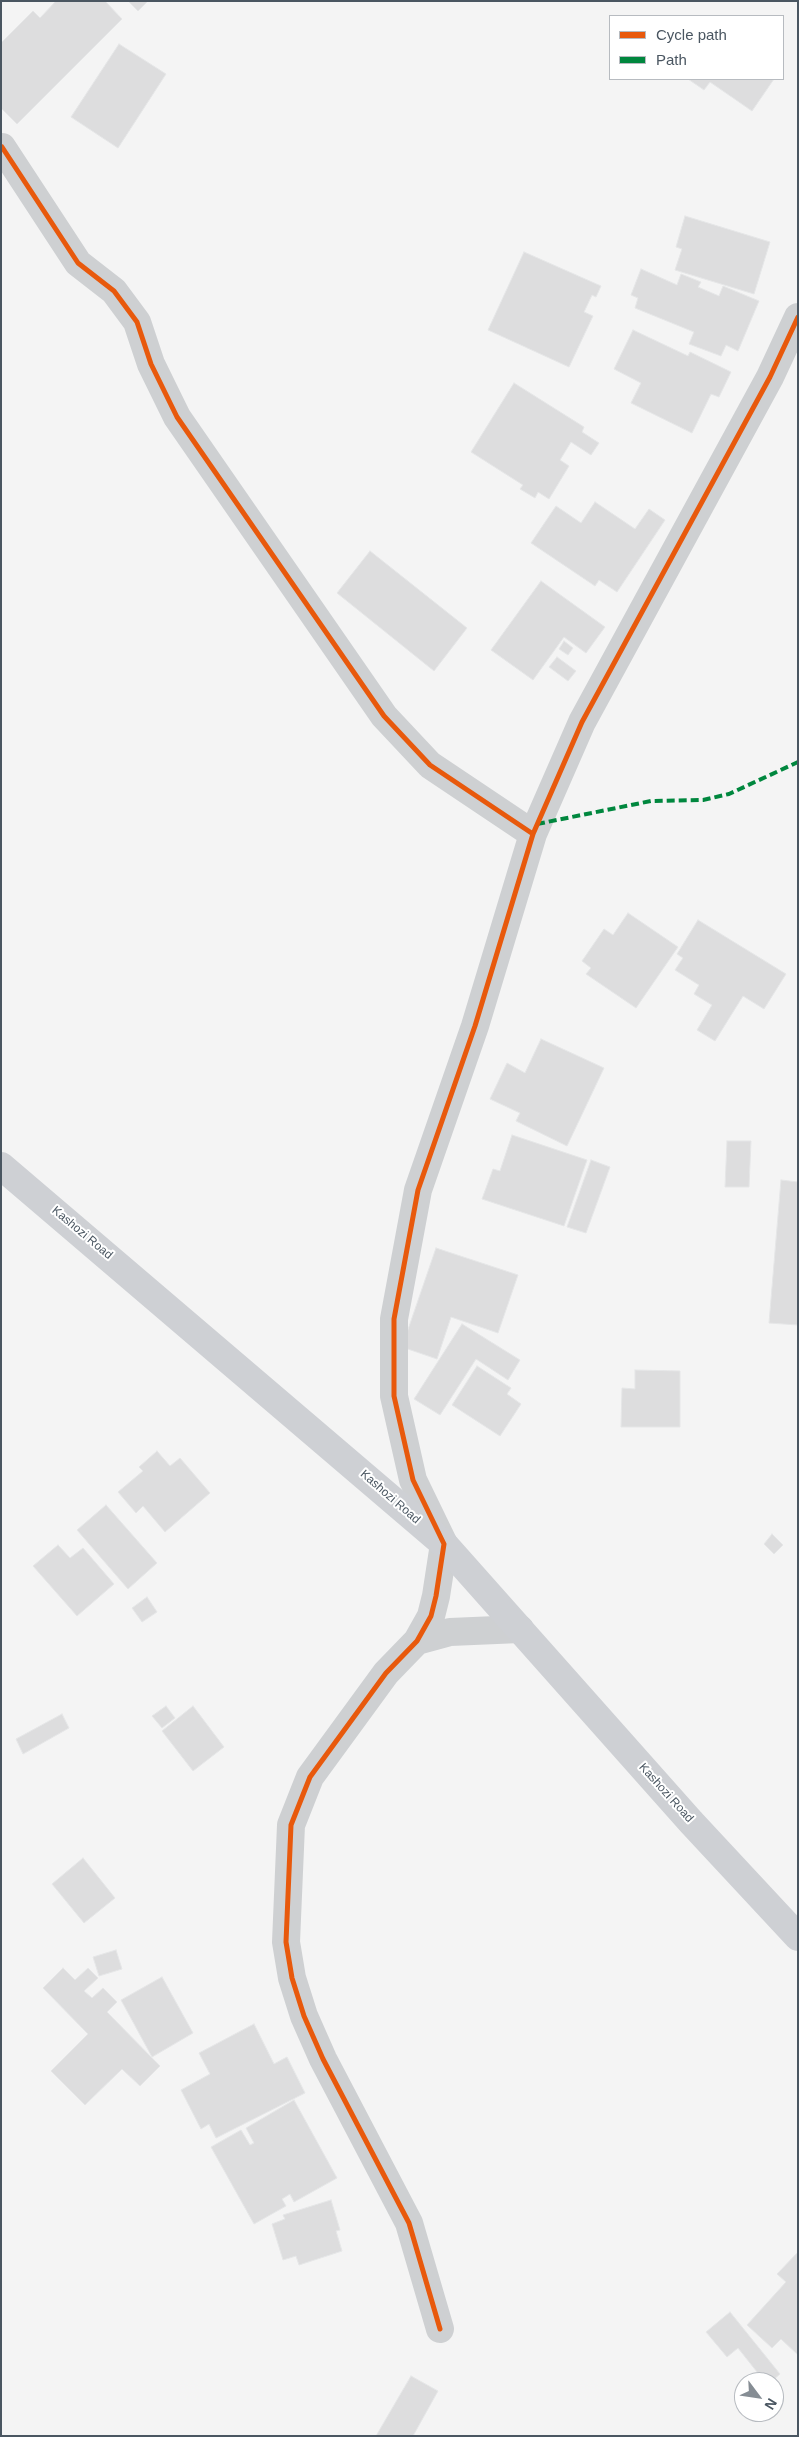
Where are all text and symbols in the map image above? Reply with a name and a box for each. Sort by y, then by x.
legend [609,15,784,80]
text: Cycle path [656,26,727,43]
text: Path [656,51,687,68]
street label: Kashozi Road [49,1203,115,1263]
street label: Kashozi Road [357,1467,423,1527]
street label: Kashozi Road [636,1760,696,1826]
north arrow [734,2372,784,2422]
text: N [762,2396,780,2413]

